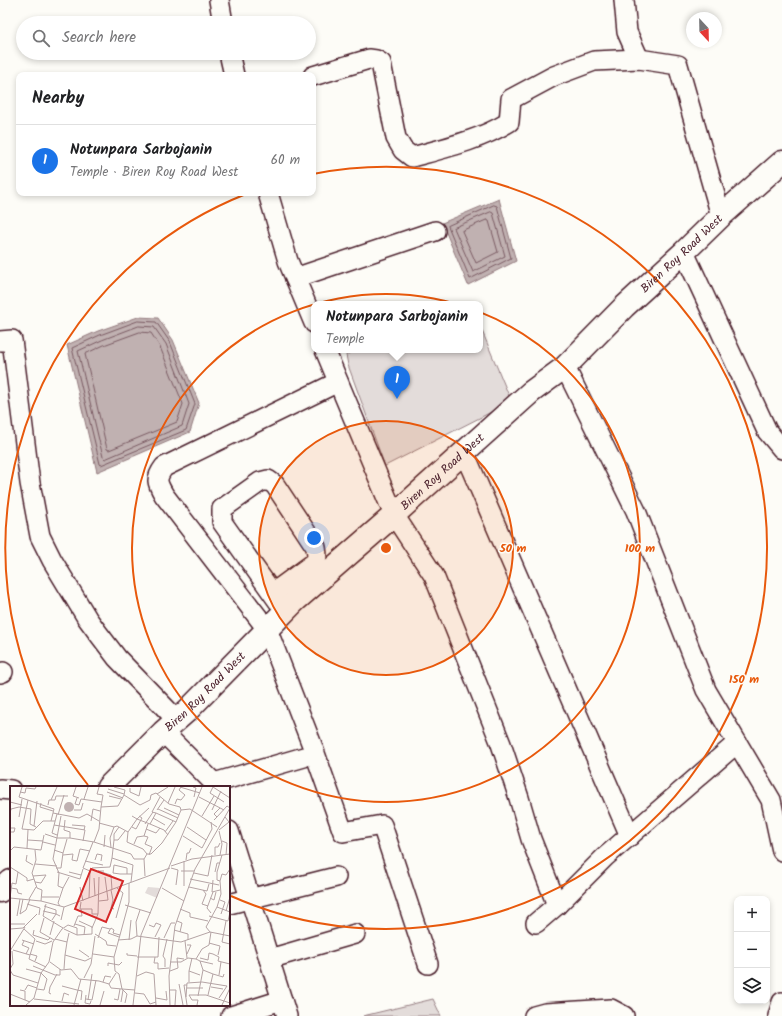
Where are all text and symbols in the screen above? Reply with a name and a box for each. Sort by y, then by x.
north arrow [686,12,722,48]
search box [16,16,316,60]
text: Search here [62,26,136,50]
icon: search [30,27,52,49]
text: Nearby [32,85,84,112]
text: Notunpara Sarbojanin [70,138,212,162]
text: 1 [43,150,47,171]
text: 60 m [271,150,300,171]
text: Temple · Biren Roy Road West [70,162,238,183]
street label: Biren Roy Road West [636,209,727,297]
popup [311,301,483,353]
text: Notunpara Sarbojanin [326,305,468,329]
text: Temple [326,329,364,350]
pin: 1 [384,366,410,399]
street label: Biren Roy Road West [396,428,489,515]
your location [304,528,324,548]
text: 50 m [499,539,527,558]
text: 100 m [625,539,655,558]
centre of rings [379,541,393,555]
street label: Biren Roy Road West [160,647,250,736]
text: 150 m [729,670,759,689]
inset map [10,786,230,1006]
map controls [734,896,770,1004]
button: + [734,896,770,932]
button: − [734,932,770,968]
button: layers [734,968,770,1004]

